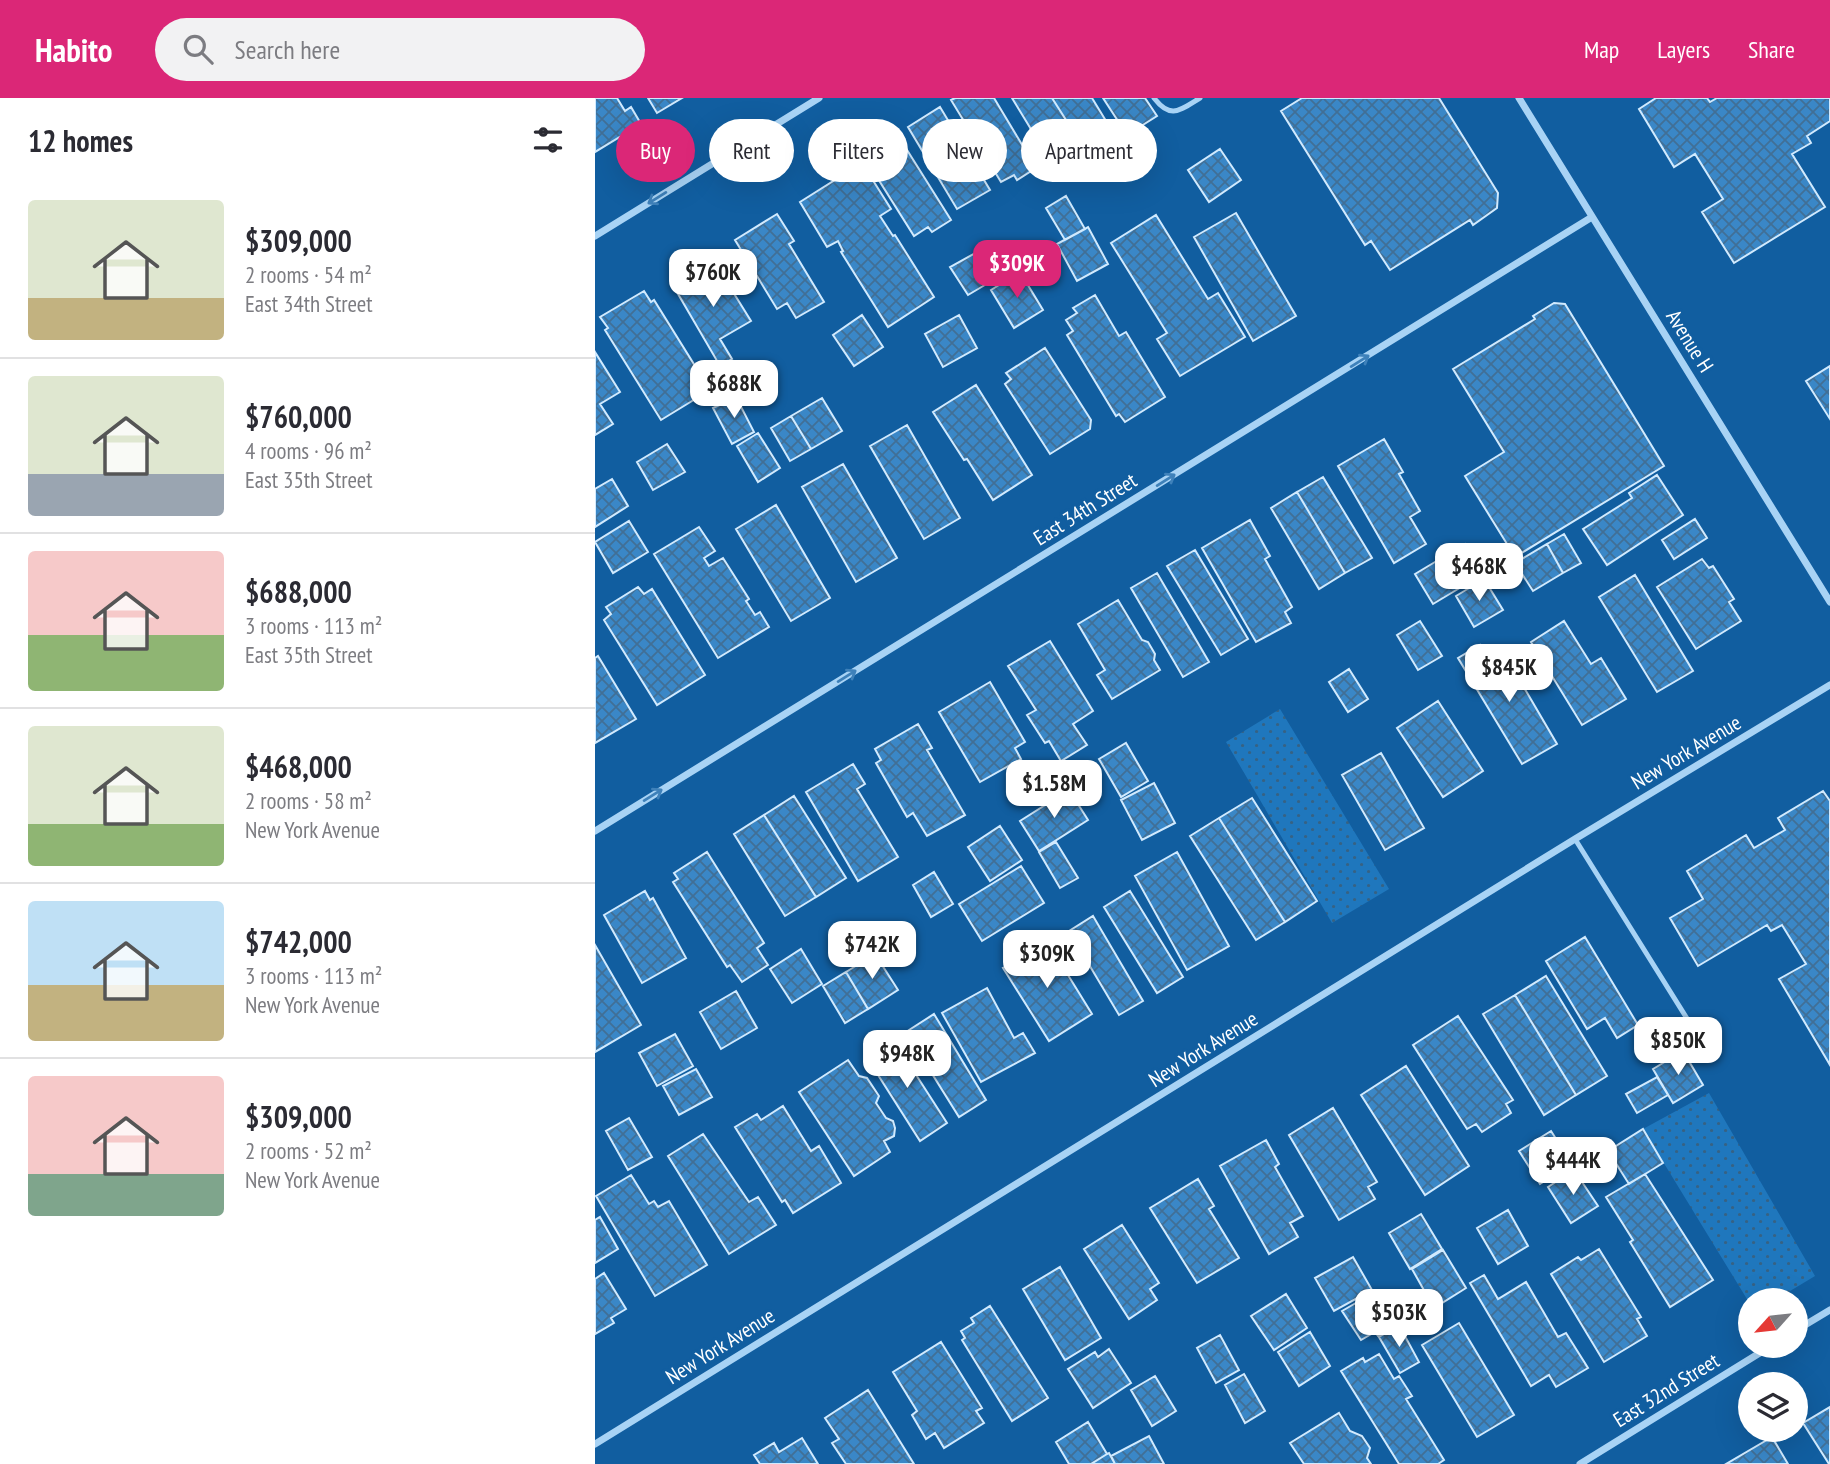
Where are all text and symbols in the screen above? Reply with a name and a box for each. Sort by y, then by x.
search box [155,18,645,81]
text: Habito [35,28,113,71]
icon: search [179,30,217,68]
text: Search here [235,33,340,66]
text: Map [1584,34,1619,65]
text: Layers [1657,34,1710,65]
text: Share [1748,34,1795,65]
chip: Buy [616,119,695,182]
chip: Rent [709,119,794,182]
chip: Filters [808,119,908,182]
chip: New [922,119,1007,182]
chip: Apartment [1021,119,1157,182]
text: 12 homes [28,121,133,160]
icon: filters [529,121,567,159]
one-way arrow [647,192,667,206]
text: $309,000 [245,221,352,260]
icon: home [84,228,168,312]
pin: $309K [968,240,1066,300]
text: $309K [989,248,1045,277]
pin: $760K [664,250,762,309]
text: $760K [685,257,741,286]
text: 2 rooms · 54 m² [245,260,372,289]
text: East 34th Street [245,289,373,318]
street label: Avenue H [1660,305,1720,377]
one-way arrow [1350,353,1369,368]
pin: $688K [685,360,783,420]
text: $688K [706,368,762,397]
text: $760,000 [245,397,352,436]
icon: home [84,404,168,488]
text: 4 rooms · 96 m² [245,436,372,465]
text: East 35th Street [245,465,373,494]
street label: East 34th Street [1028,467,1142,551]
one-way arrow [1156,472,1176,486]
pin: $468K [1430,544,1528,603]
text: $468K [1451,551,1507,580]
text: $688,000 [245,572,352,611]
icon: home [84,579,168,663]
text: 3 rooms · 113 m² [245,611,382,640]
text: East 35th Street [245,640,373,669]
pin: $845K [1460,644,1558,704]
text: $845K [1481,652,1537,681]
one-way arrow [837,668,856,683]
street label: New York Avenue [1626,709,1746,795]
text: $468,000 [245,747,352,786]
icon: home [84,754,168,838]
pin: $1.58M [997,760,1111,820]
text: $1.58M [1022,768,1086,797]
text: 2 rooms · 58 m² [245,786,372,815]
one-way arrow [643,787,663,801]
text: New York Avenue [245,815,380,844]
text: $742,000 [245,922,352,961]
pin: $742K [823,922,921,981]
icon: home [84,929,168,1013]
text: $742K [844,929,900,958]
pin: $309K [998,930,1096,990]
text: $309K [1019,938,1075,967]
text: 3 rooms · 113 m² [245,961,382,990]
text: New York Avenue [245,990,380,1019]
street label: New York Avenue [1144,1005,1262,1093]
pin: $850K [1629,1018,1727,1077]
text: $850K [1650,1025,1706,1054]
pin: $948K [858,1030,956,1090]
text: $948K [879,1038,935,1067]
text: $309,000 [245,1097,352,1136]
icon: home [84,1104,168,1188]
text: 2 rooms · 52 m² [245,1136,372,1165]
pin: $444K [1524,1138,1622,1197]
text: $444K [1545,1145,1601,1174]
text: New York Avenue [245,1165,380,1194]
north arrow [1738,1288,1808,1358]
map controls [1738,1288,1808,1442]
pin: $503K [1350,1290,1448,1349]
text: $503K [1371,1297,1427,1326]
street label: New York Avenue [661,1302,779,1390]
street label: East 32nd Street [1608,1347,1724,1433]
button: layers [1738,1372,1808,1442]

